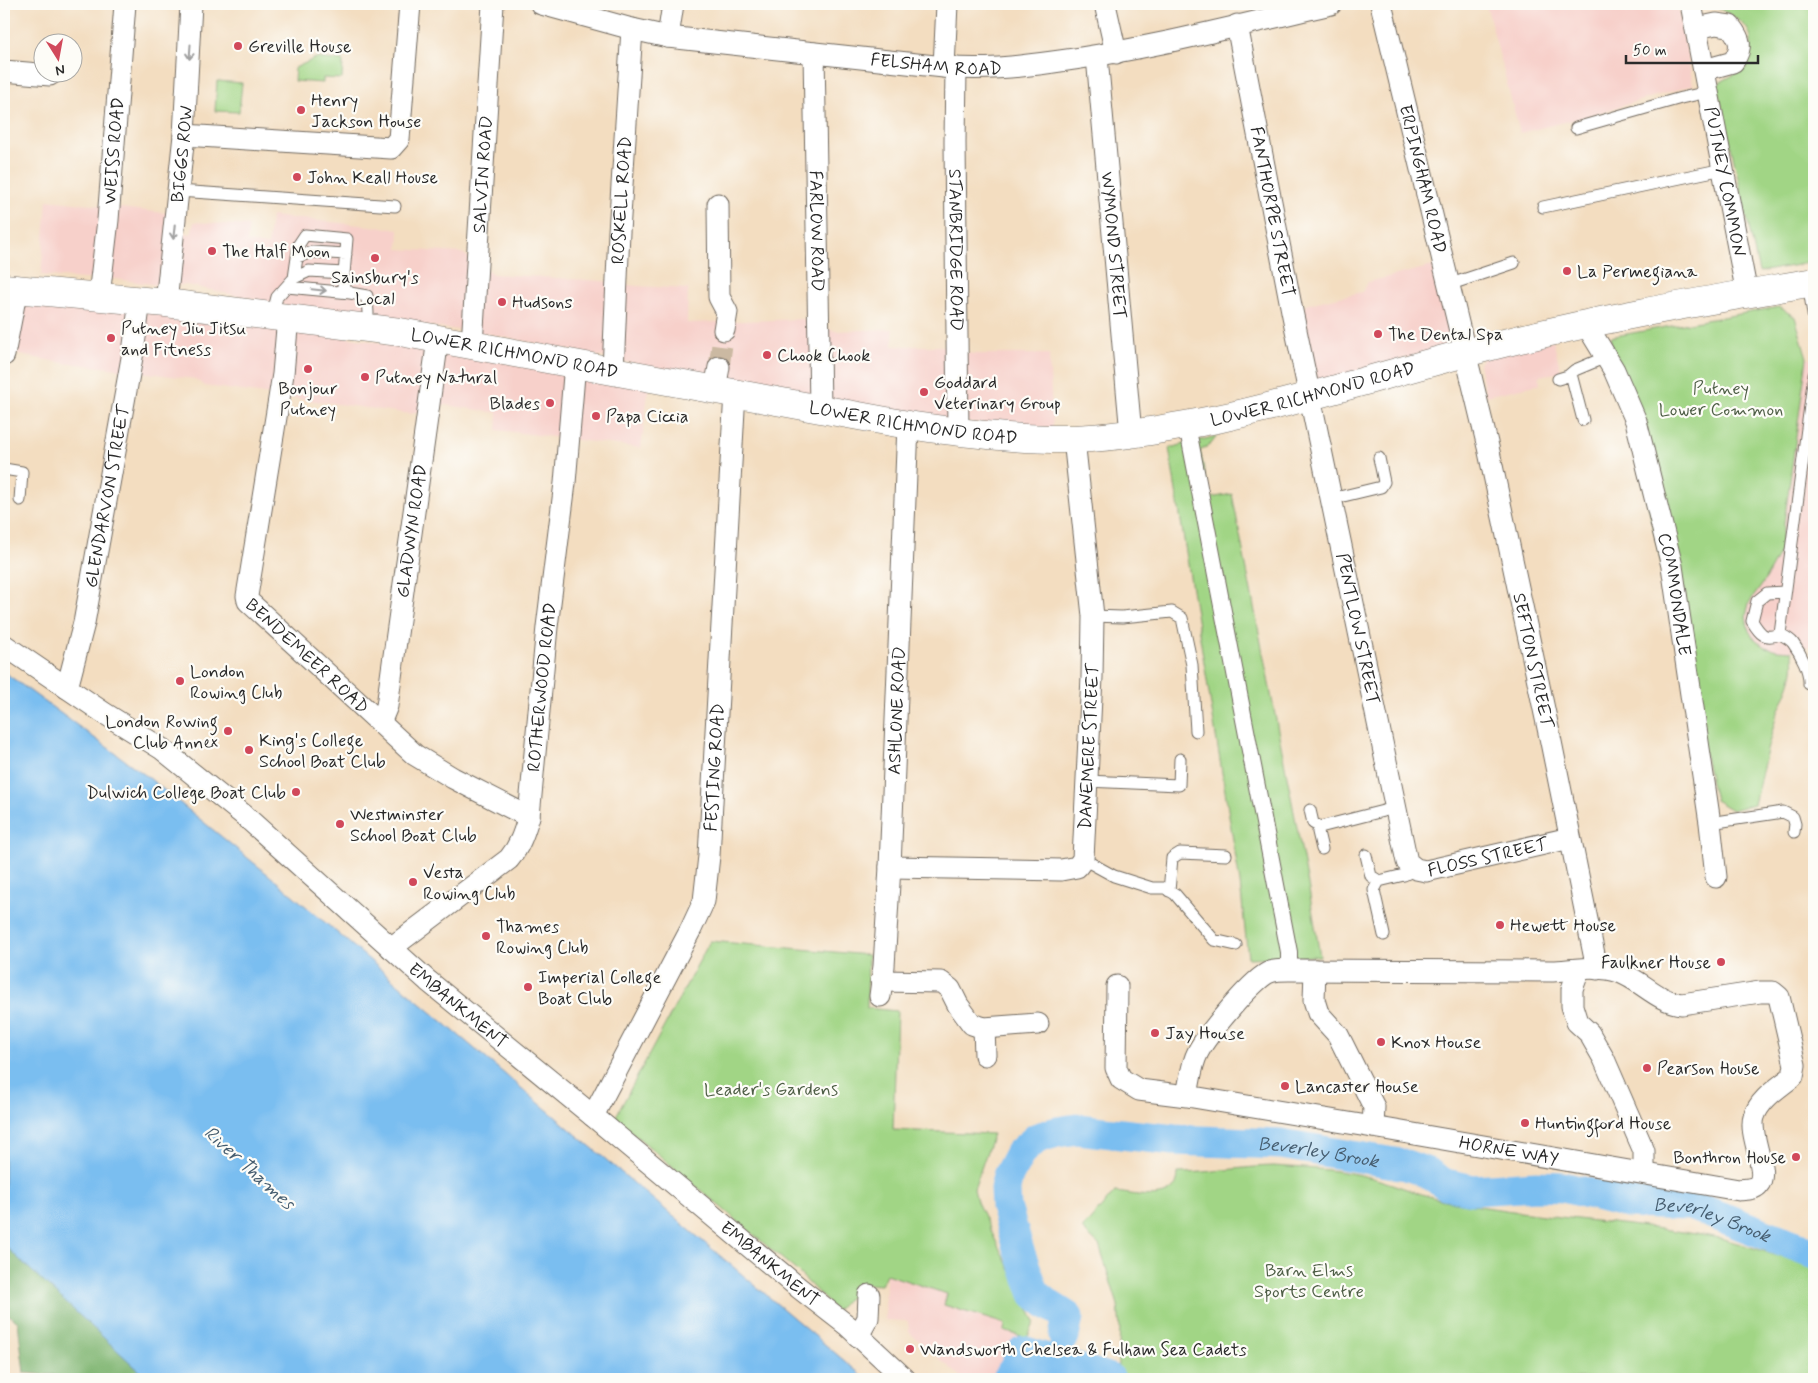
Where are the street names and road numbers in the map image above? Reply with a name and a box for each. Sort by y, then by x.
street label: FELSHAM ROAD [869,48,1003,82]
street label: WEISS ROAD [98,96,131,205]
street label: ERPINGHAM ROAD [1393,102,1452,256]
street label: BIGGS ROW [166,105,199,204]
street label: PUTNEY COMMON [1698,105,1751,259]
street label: SALVIN ROAD [468,115,499,234]
street label: FANTHORPE STREET [1244,124,1300,299]
street label: ROSKELL ROAD [607,135,638,265]
street label: STANBRIDGE ROAD [942,169,968,331]
street label: FARLOW ROAD [803,170,829,292]
street label: WYMOND STREET [1094,171,1132,320]
street label: LOWER RICHMOND ROAD [409,323,620,385]
street label: LOWER RICHMOND ROAD [1209,356,1418,433]
street label: LOWER RICHMOND ROAD [807,396,1018,451]
street label: GLENDARVON STREET [80,402,136,590]
street label: GLADWYN ROAD [391,463,433,600]
street label: COMMONDALE [1651,531,1696,657]
street label: PENTLOW STREET [1330,551,1385,707]
street label: SEFTON STREET [1507,591,1559,731]
street label: BENDEMEER ROAD [240,594,374,719]
street label: ROTHERWOOD ROAD [522,601,563,773]
street label: ASHLONE ROAD [883,646,912,775]
street label: DANEMERE STREET [1073,663,1105,830]
street label: FESTING ROAD [699,703,731,832]
street label: FLOSS STREET [1425,832,1551,883]
street label: EMBANKMENT [403,958,512,1054]
street label: HORNE WAY [1457,1131,1560,1172]
street label: EMBANKMENT [715,1216,824,1313]

